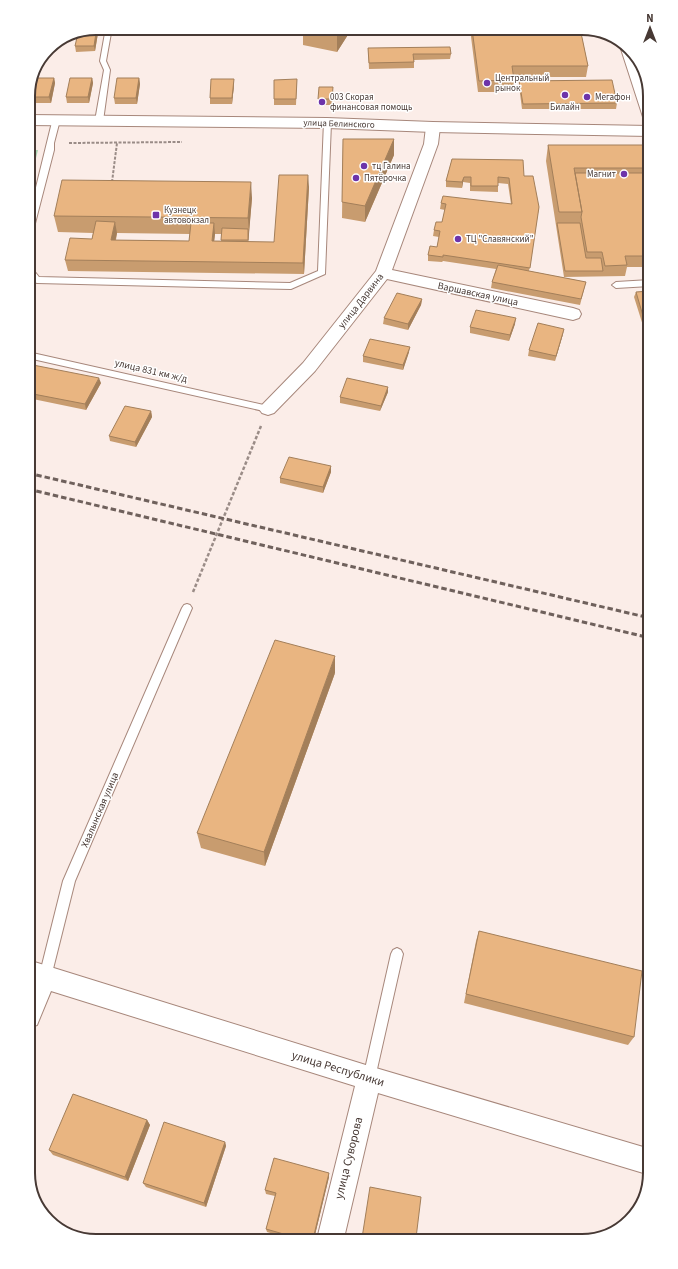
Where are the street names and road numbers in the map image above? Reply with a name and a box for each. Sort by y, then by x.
street label: улица Белинского [303,116,375,132]
street label: улица Дарвина [335,270,387,332]
street label: Варшавская улица [436,279,520,309]
street label: улица 831 км ж/д [113,356,189,386]
street label: Хвалынская улица [78,770,122,850]
street label: улица Республики [289,1047,387,1091]
street label: улица Суворова [331,1115,367,1201]

